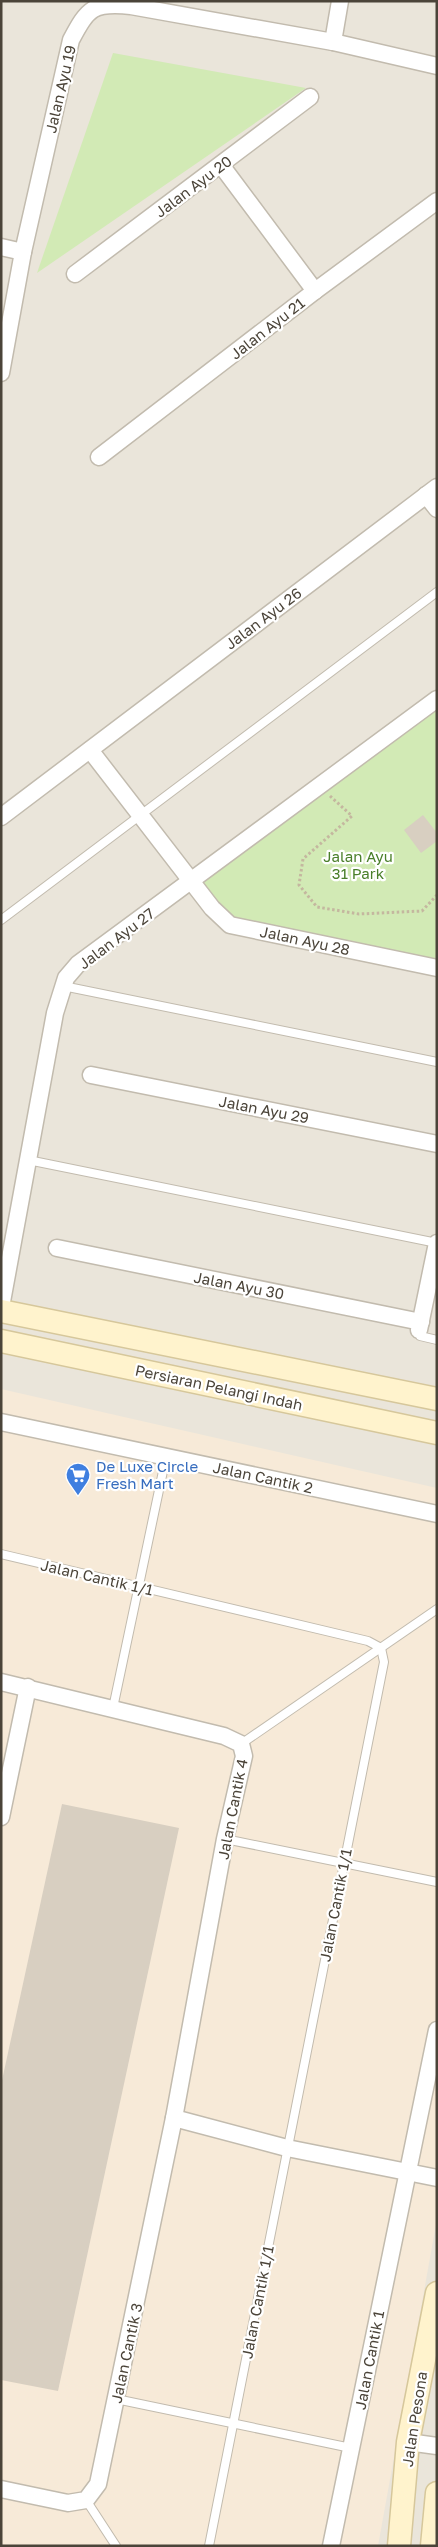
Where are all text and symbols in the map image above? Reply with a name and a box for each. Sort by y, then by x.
street label: Jalan Ayu 19 [41,43,79,135]
street label: Jalan Ayu 20 [151,151,235,221]
street label: Jalan Ayu 21 [226,293,308,363]
street label: Jalan Ayu 26 [221,583,305,653]
park label: Jalan Ayu 31 Park [323,847,393,882]
street label: Jalan Ayu 27 [75,904,157,972]
street label: Jalan Ayu 28 [258,922,352,958]
street label: Jalan Ayu 29 [218,1091,310,1127]
street label: Jalan Ayu 30 [192,1267,286,1303]
street label: Persiaran Pelangi Indah [134,1360,304,1414]
place label: De Luxe Circle Fresh Mart [96,1457,198,1492]
street label: Jalan Cantik 2 [211,1458,315,1496]
supermarket icon: De Luxe Circle Fresh Mart [65,1462,91,1496]
street label: Jalan Cantik 1/1 [39,1555,155,1599]
street label: Jalan Cantik 4 [213,1757,251,1861]
street label: Jalan Cantik 1/1 [315,1847,355,1963]
street label: Jalan Cantik 1/1 [237,2244,277,2360]
street label: Jalan Cantik 3 [107,2301,145,2405]
street label: Jalan Cantik 1 [351,2309,387,2411]
street label: Jalan Pesona [398,2370,430,2468]

